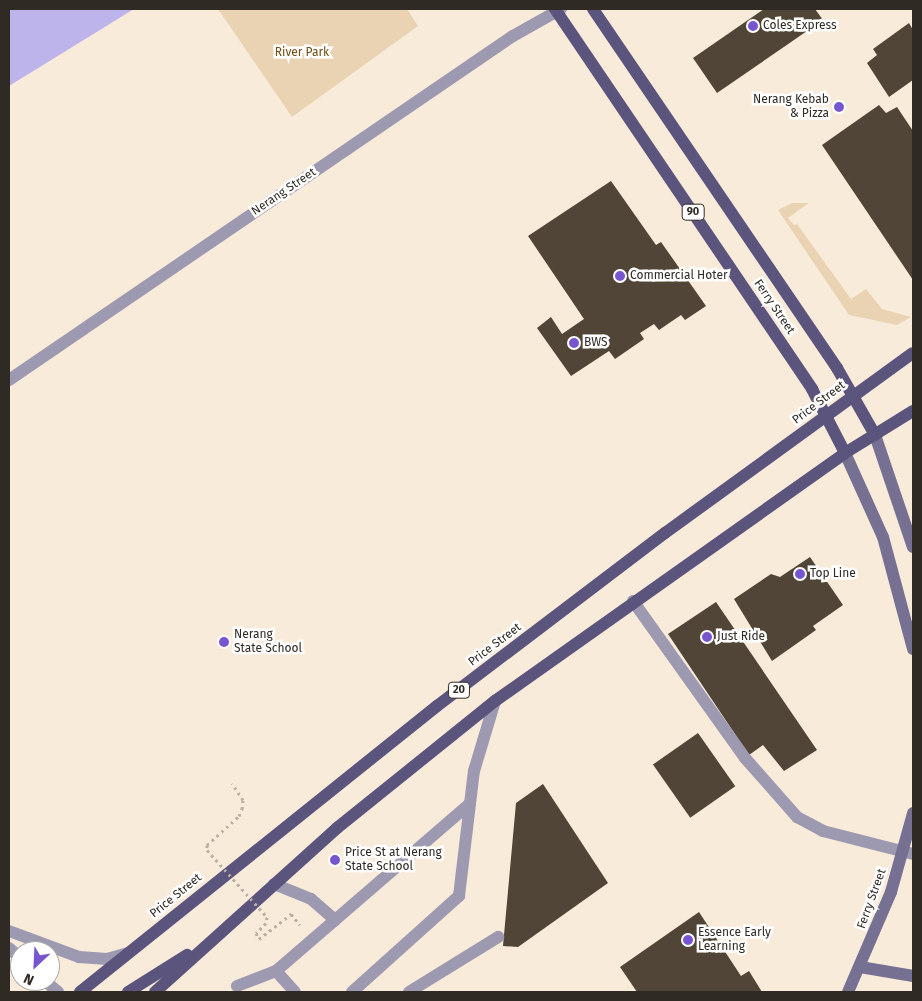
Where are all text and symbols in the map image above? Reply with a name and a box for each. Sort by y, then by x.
place label: Coles Express [763,19,837,33]
marker: Coles Express [747,20,759,32]
park label: River Park [275,46,329,60]
place label: Nerang Kebab & Pizza [753,93,829,121]
marker: Nerang Kebab & Pizza [833,101,845,113]
street label: Nerang Street [249,165,319,219]
road number: 90 [680,203,706,220]
place label: Commercial Hoter [630,269,728,283]
marker: Commercial Hoter [614,270,626,282]
street label: Ferry Street [750,277,798,337]
place label: BWS [584,336,608,350]
marker: BWS [568,337,580,349]
street label: Price Street [790,378,848,428]
place label: Top Line [810,567,856,581]
marker: Top Line [794,568,806,580]
street label: Price Street [466,620,524,670]
place label: Nerang State School [234,628,302,656]
place label: Just Ride [717,630,765,644]
marker: Just Ride [701,631,713,643]
marker: Nerang State School [218,636,230,648]
road number: 20 [448,682,470,698]
place label: Price St at Nerang State School [345,846,442,874]
marker: Price St at Nerang State School [329,854,341,866]
street label: Ferry Street [854,867,890,931]
street label: Price Street [147,871,205,921]
place label: Essence Early Learning [698,926,771,954]
marker: Essence Early Learning [682,934,694,946]
north arrow [10,941,60,991]
text: N [21,969,37,989]

